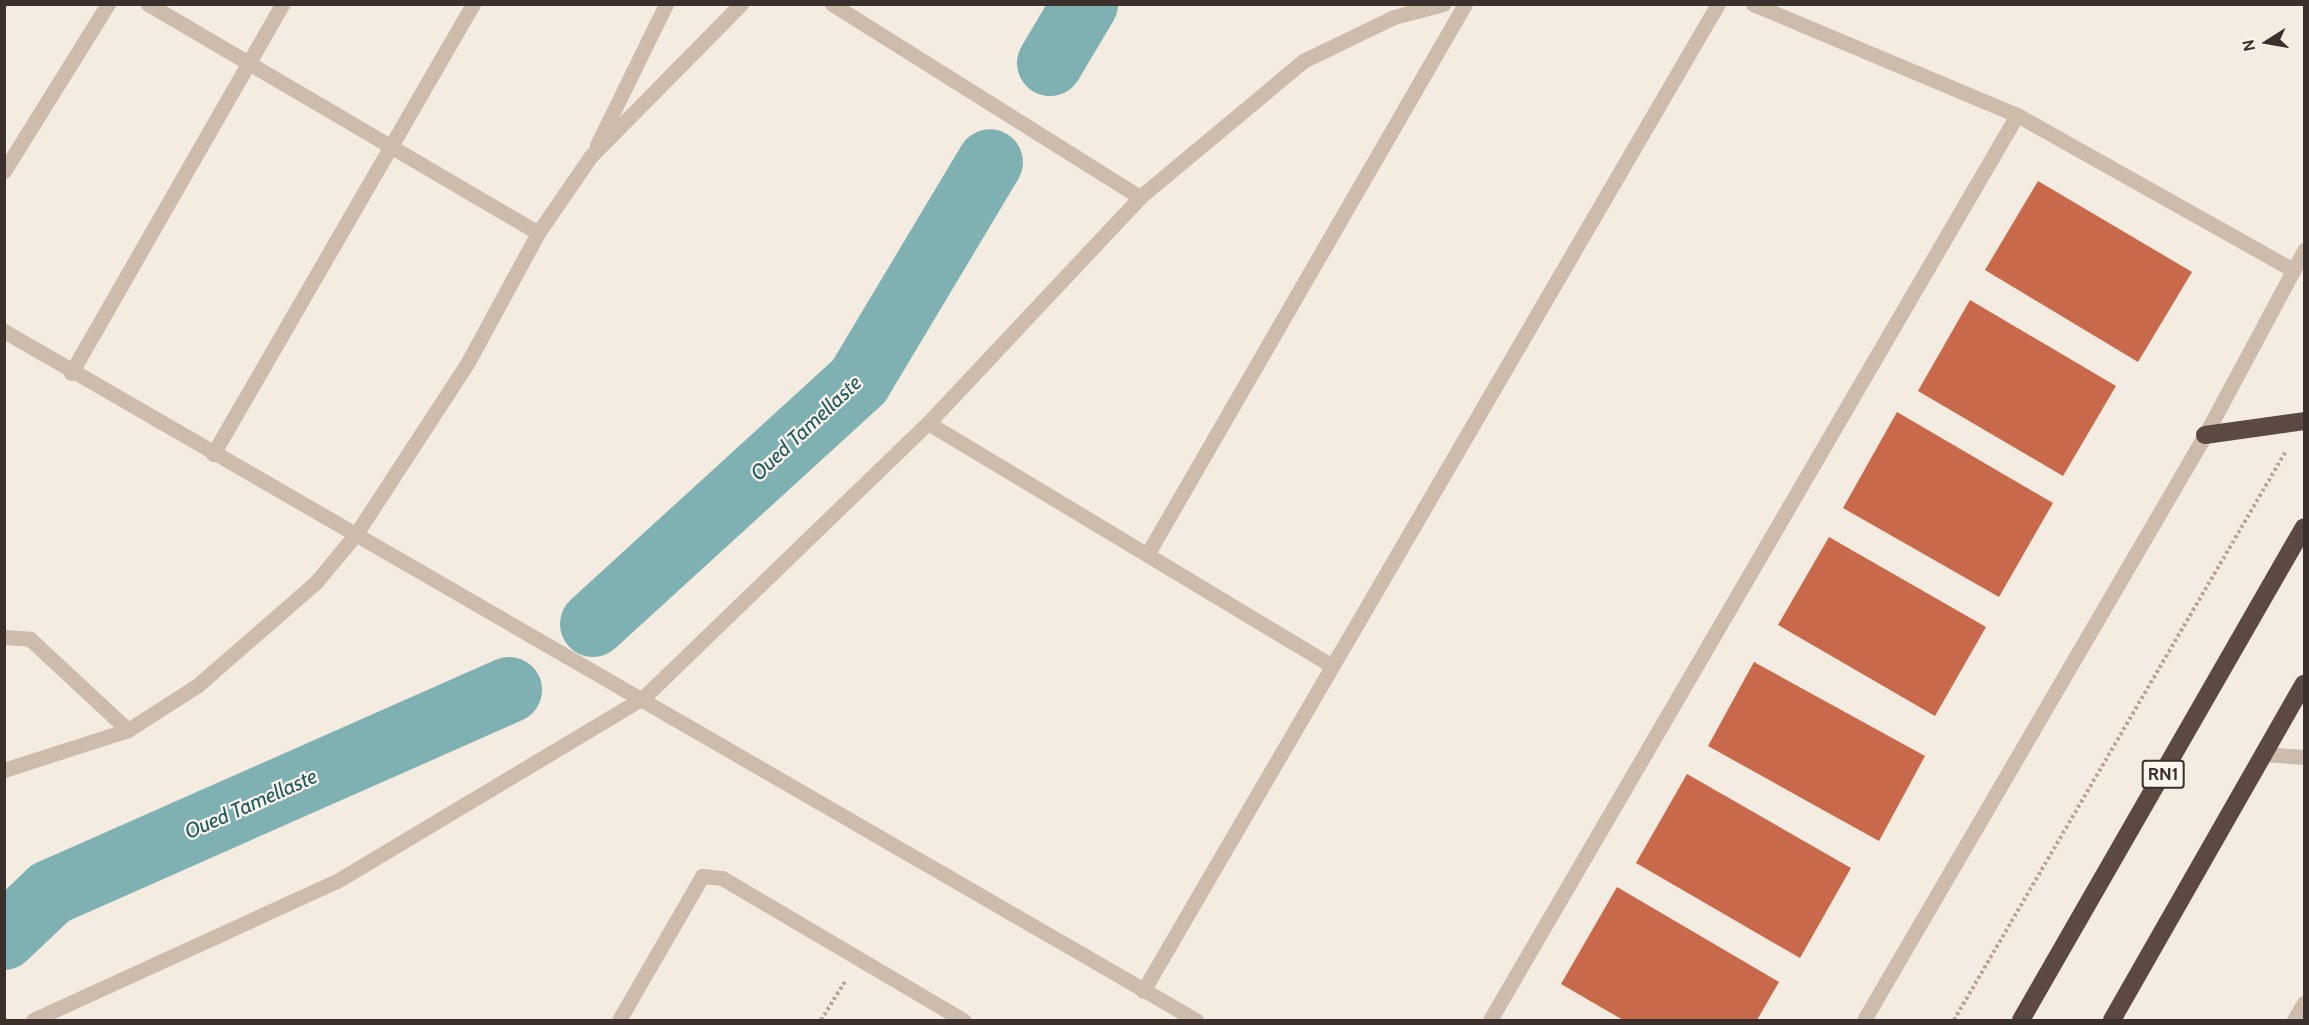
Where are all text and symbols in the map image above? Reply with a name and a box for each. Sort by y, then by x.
north arrow [2237,12,2297,72]
text: N [2238,38,2259,53]
water label: Oued Tamellaste [745,370,867,486]
road number: RN1 [2140,759,2186,789]
water label: Oued Tamellaste [181,764,321,844]

